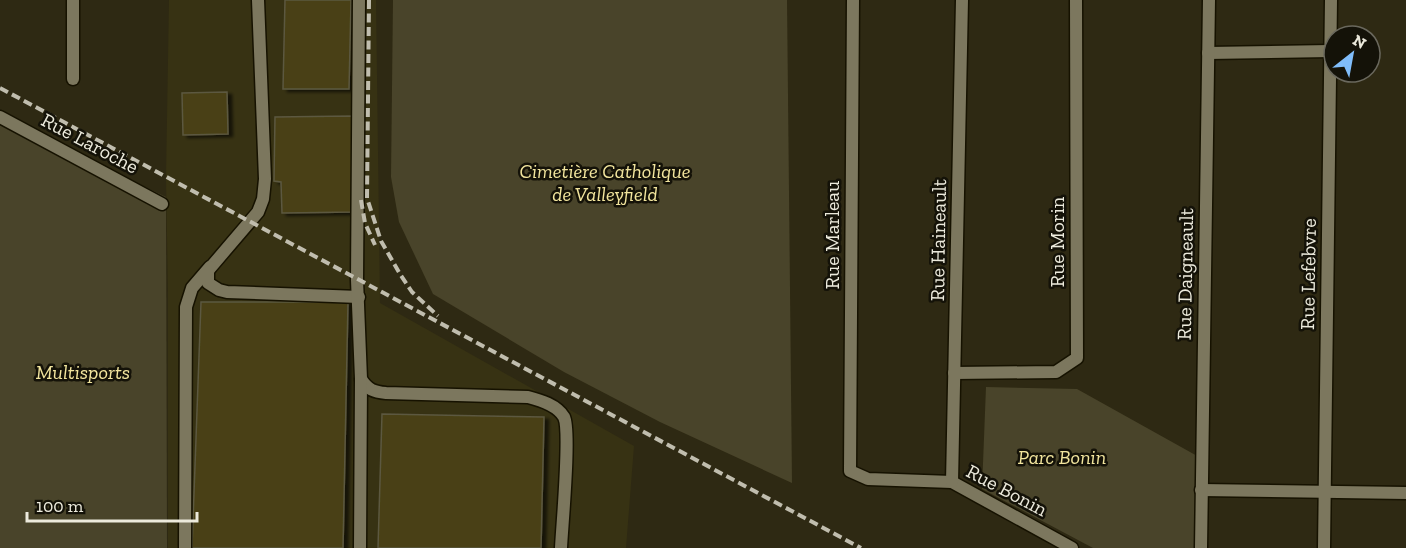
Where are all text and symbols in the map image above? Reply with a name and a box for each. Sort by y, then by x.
north arrow [1322,24,1382,84]
text: N [1349,30,1370,53]
street label: Rue Laroche [37,107,143,179]
park label: Cimetière Catholique de Valleyfield [519,159,691,206]
street label: Rue Haineault [925,178,951,301]
street label: Rue Marleau [820,181,844,289]
street label: Rue Morin [1045,196,1069,287]
street label: Rue Daigneault [1172,207,1198,340]
street label: Rue Lefebvre [1295,218,1321,330]
park label: Multisports [36,360,130,384]
park label: Parc Bonin [1018,445,1106,469]
street label: Rue Bonin [962,459,1052,522]
scale bar [27,485,196,523]
text: 100 m [36,495,84,517]

